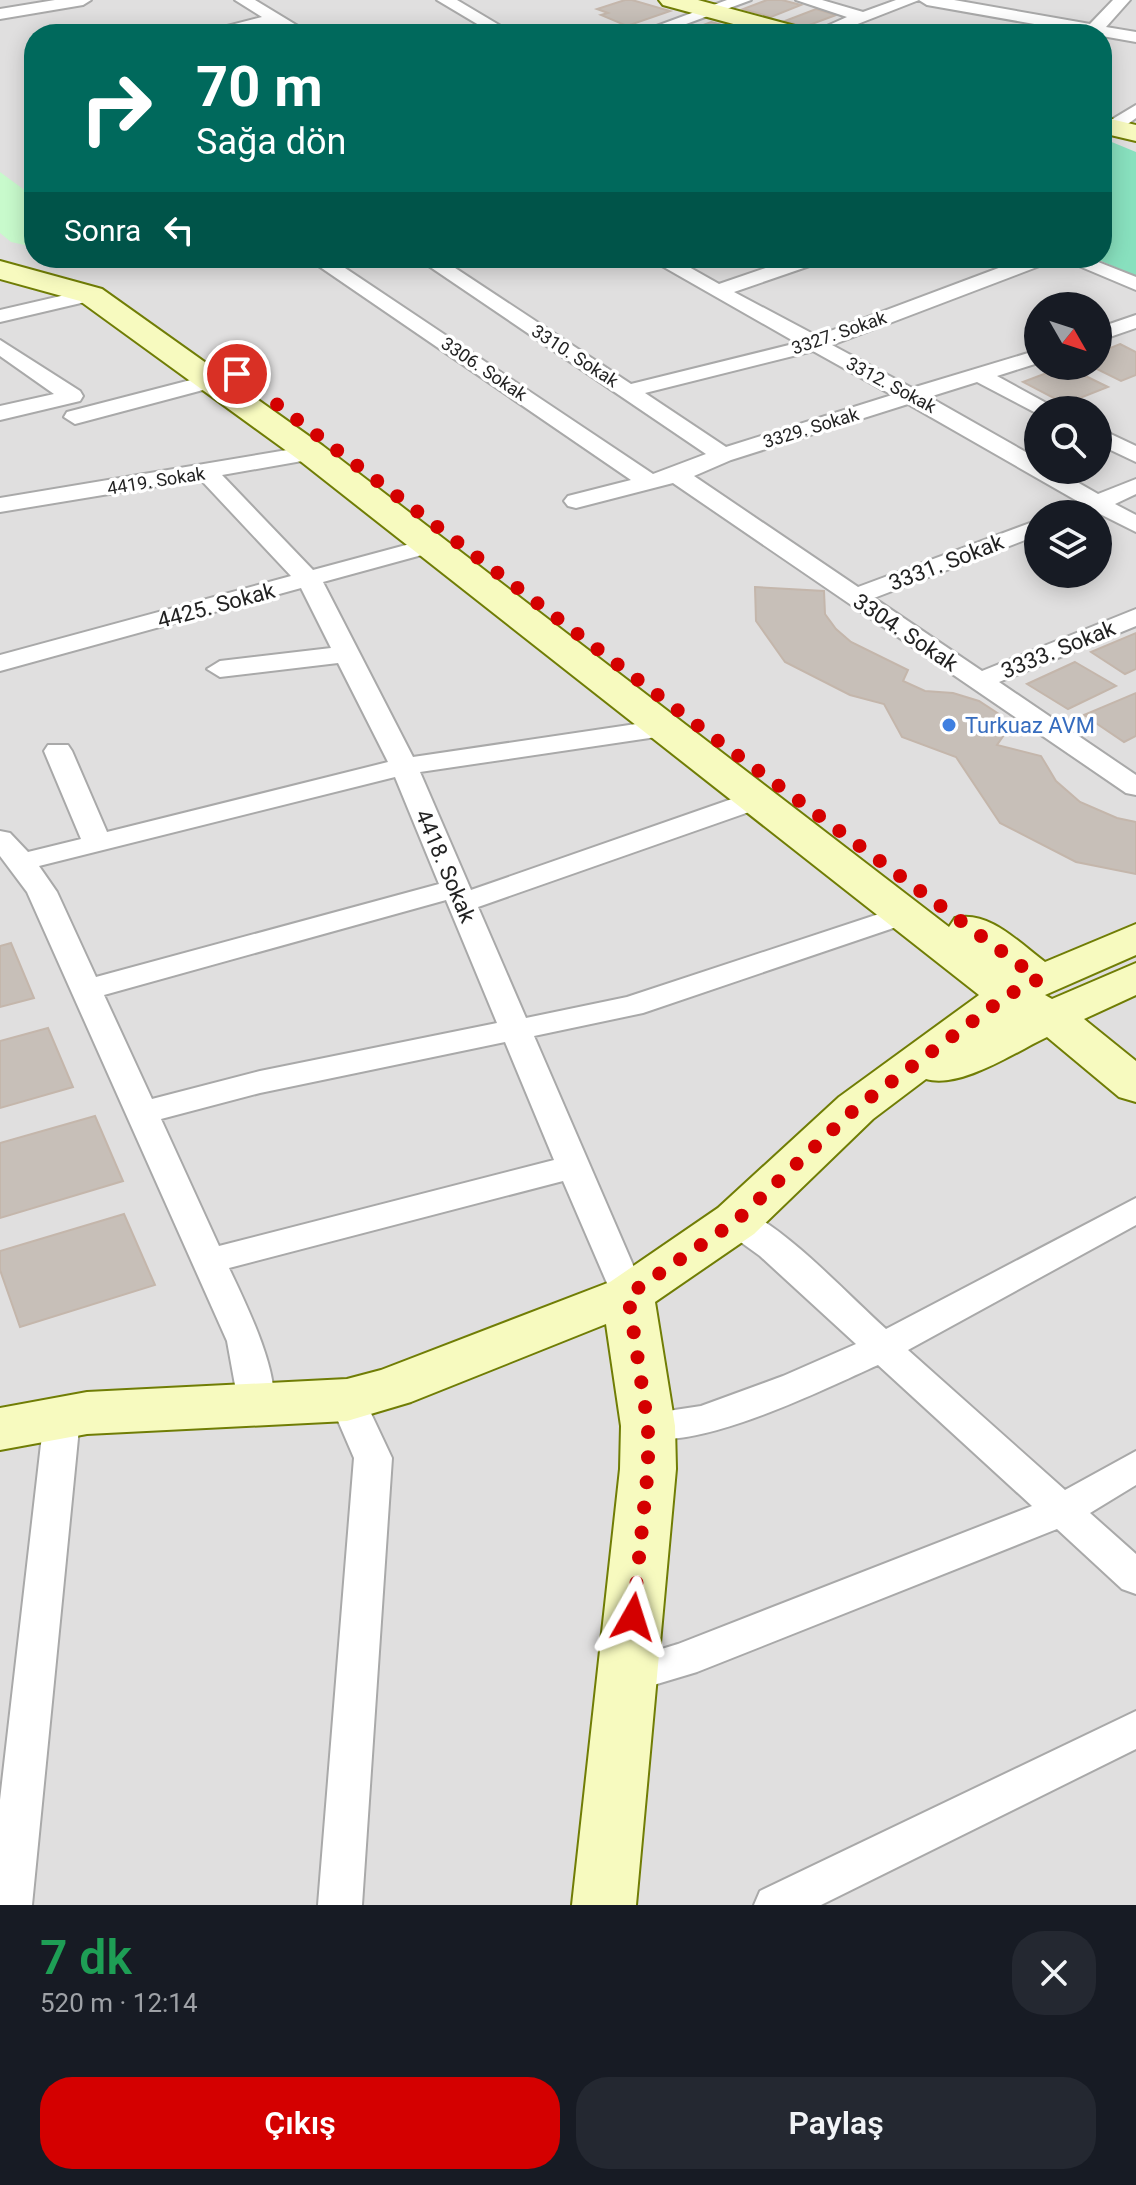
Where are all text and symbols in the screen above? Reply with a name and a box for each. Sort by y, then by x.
text: 70 m [196,54,323,120]
icon: right [64,56,168,160]
text: Sağa dön [196,121,346,163]
icon: left [157,208,201,252]
text: Sonra [64,213,141,248]
north arrow [1024,292,1112,380]
map controls [1024,292,1112,588]
street label: 3327. Sokak [789,306,890,359]
street label: 3310. Sokak [528,320,623,392]
street label: 3306. Sokak [438,332,532,405]
pin [203,340,271,408]
icon: arrive [215,352,259,396]
street label: 3312. Sokak [843,352,940,417]
button: search [1024,396,1112,484]
street label: 3329. Sokak [761,403,862,452]
street label: 4419. Sokak [106,462,207,499]
button: layers [1024,500,1112,588]
street label: 3331. Sokak [885,529,1008,596]
street label: 4425. Sokak [155,578,278,633]
street label: 3304. Sokak [849,588,963,677]
street label: 3333. Sokak [998,615,1120,684]
place label: Turkuaz AVM [965,713,1095,738]
marker: Turkuaz AVM [940,716,958,734]
street label: 4418. Sokak [410,806,481,927]
position arrow [591,1575,675,1659]
text: 7 dk [40,1929,132,1986]
button: close [1012,1931,1096,2015]
text: 520 m · 12:14 [40,1988,198,2018]
button: Çıkış [40,2077,560,2169]
button: Paylaş [576,2077,1096,2169]

